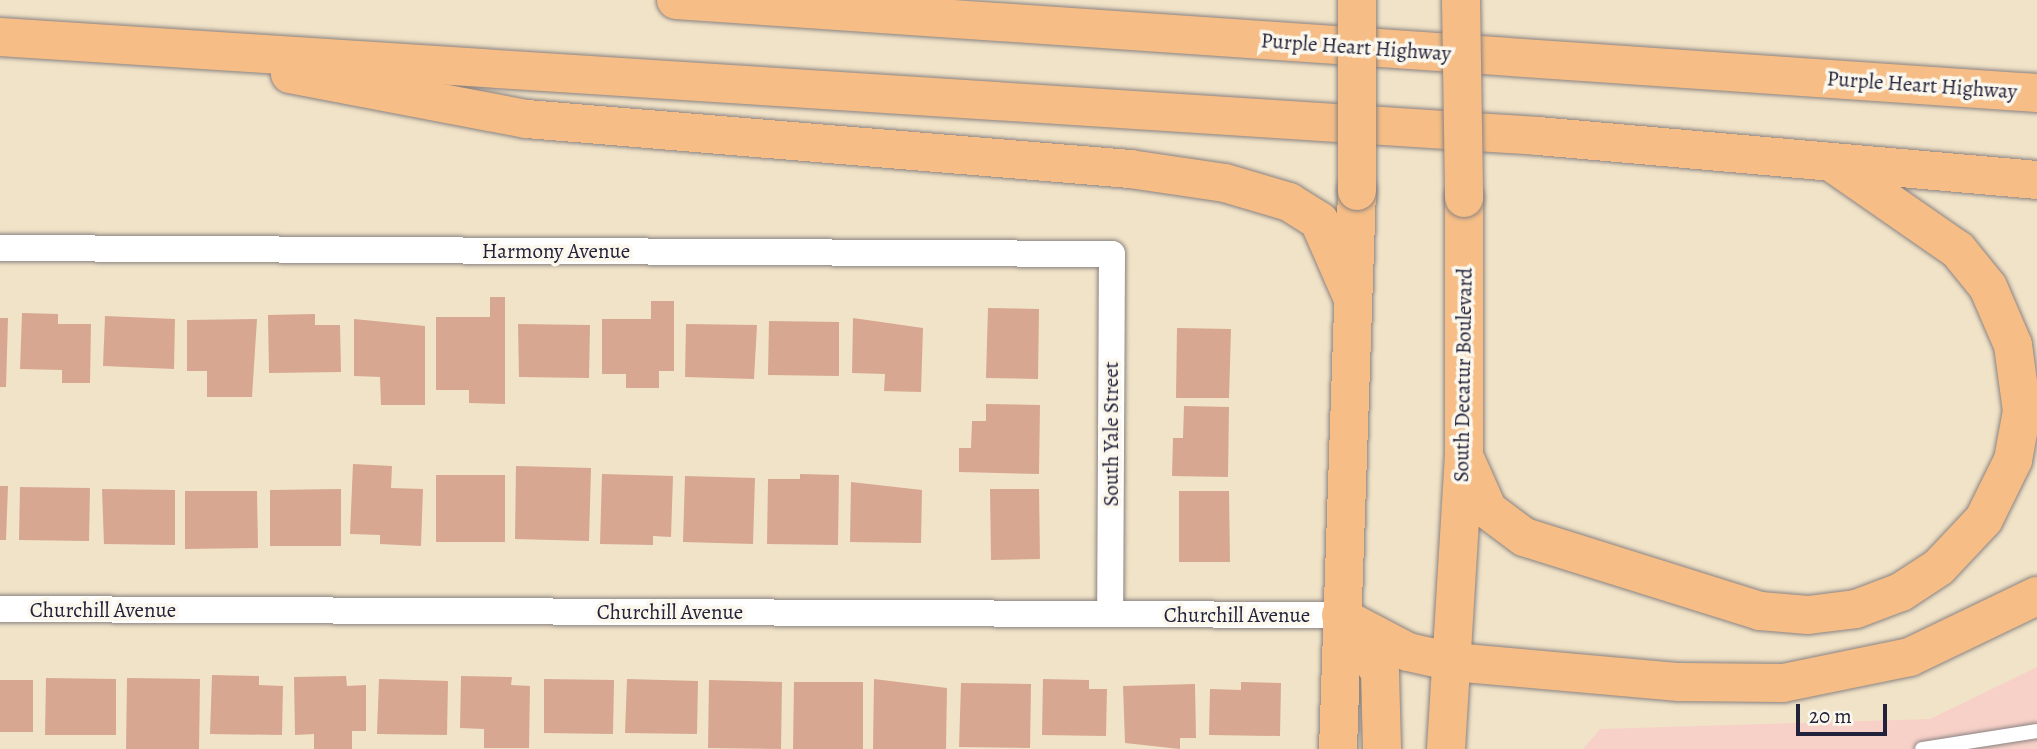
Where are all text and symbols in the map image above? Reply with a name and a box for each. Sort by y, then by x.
street label: Purple Heart Highway [1260,28,1452,66]
street label: Purple Heart Highway [1826,66,2018,104]
street label: Harmony Avenue [482,238,630,264]
street label: South Decatur Boulevard [1449,268,1477,482]
street label: South Yale Street [1098,362,1124,506]
street label: Churchill Avenue [30,597,176,623]
street label: Churchill Avenue [597,599,743,625]
street label: Churchill Avenue [1164,602,1310,628]
scale bar [1799,690,1890,734]
text: 20 m [1809,702,1852,730]

